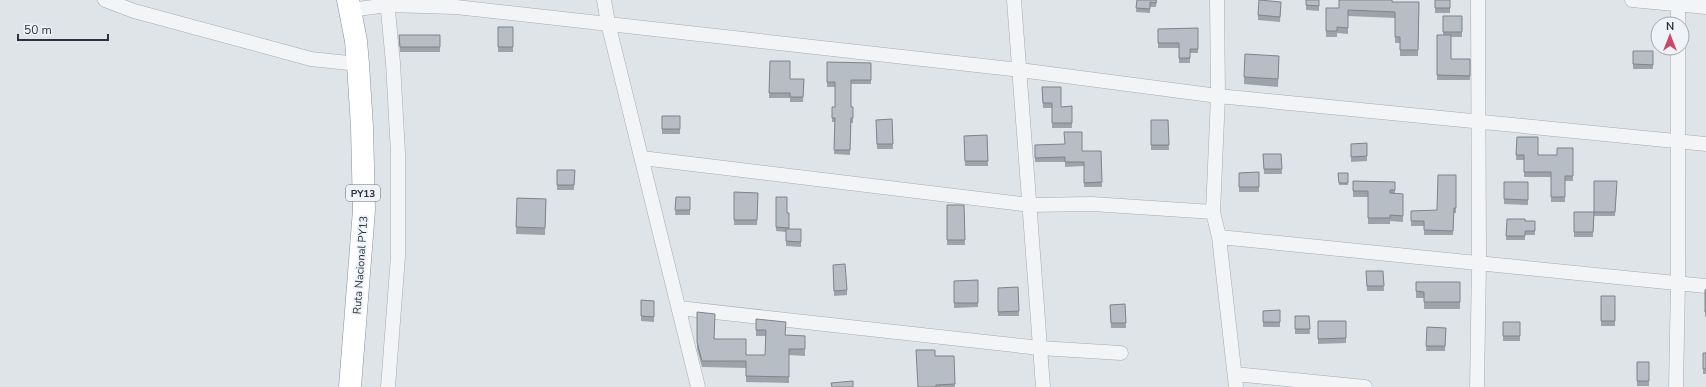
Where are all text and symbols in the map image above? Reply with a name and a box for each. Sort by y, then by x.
scale bar [18,16,108,42]
north arrow [1650,16,1690,56]
text: N [1666,19,1674,34]
text: 50 m [24,22,52,38]
road number: PY13 [346,185,380,201]
street label: Ruta Nacional PY13 [350,215,371,315]

